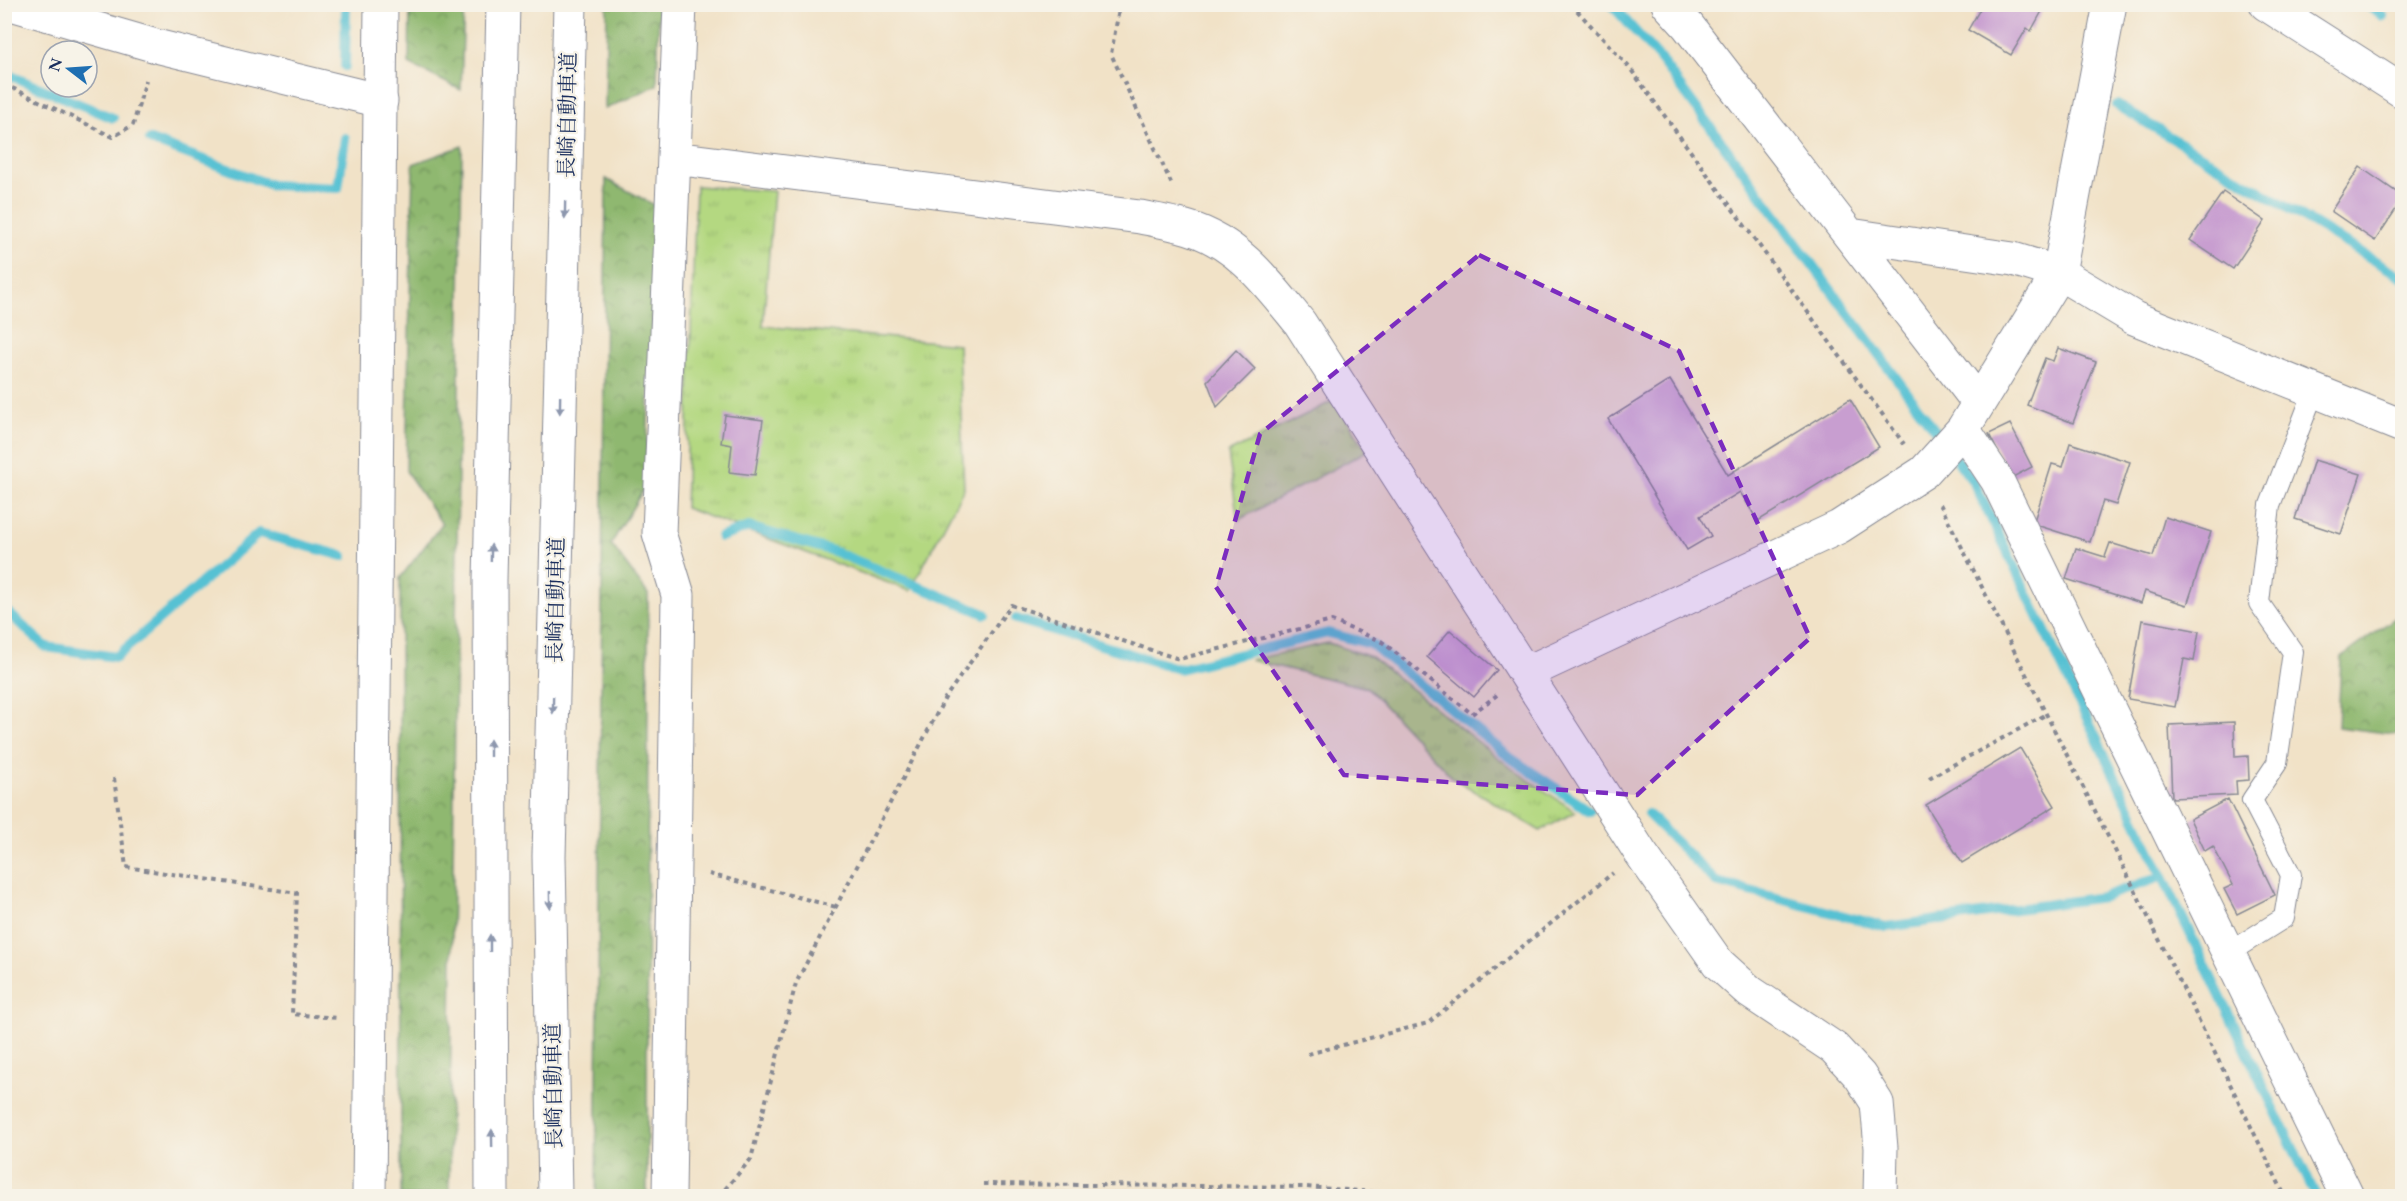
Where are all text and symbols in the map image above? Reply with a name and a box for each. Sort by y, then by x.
north arrow [39,39,99,99]
street label: 長崎自動車道 [552,52,582,178]
text: N [43,55,67,74]
one-way arrow [560,200,570,219]
one-way arrow [555,395,565,414]
street label: 長崎自動車道 [540,537,570,663]
one-way arrow [486,544,496,563]
one-way arrow [548,695,557,714]
one-way arrow [485,739,495,758]
one-way arrow [545,890,554,909]
one-way arrow [485,934,495,953]
street label: 長崎自動車道 [538,1023,568,1149]
one-way arrow [487,1129,497,1148]

